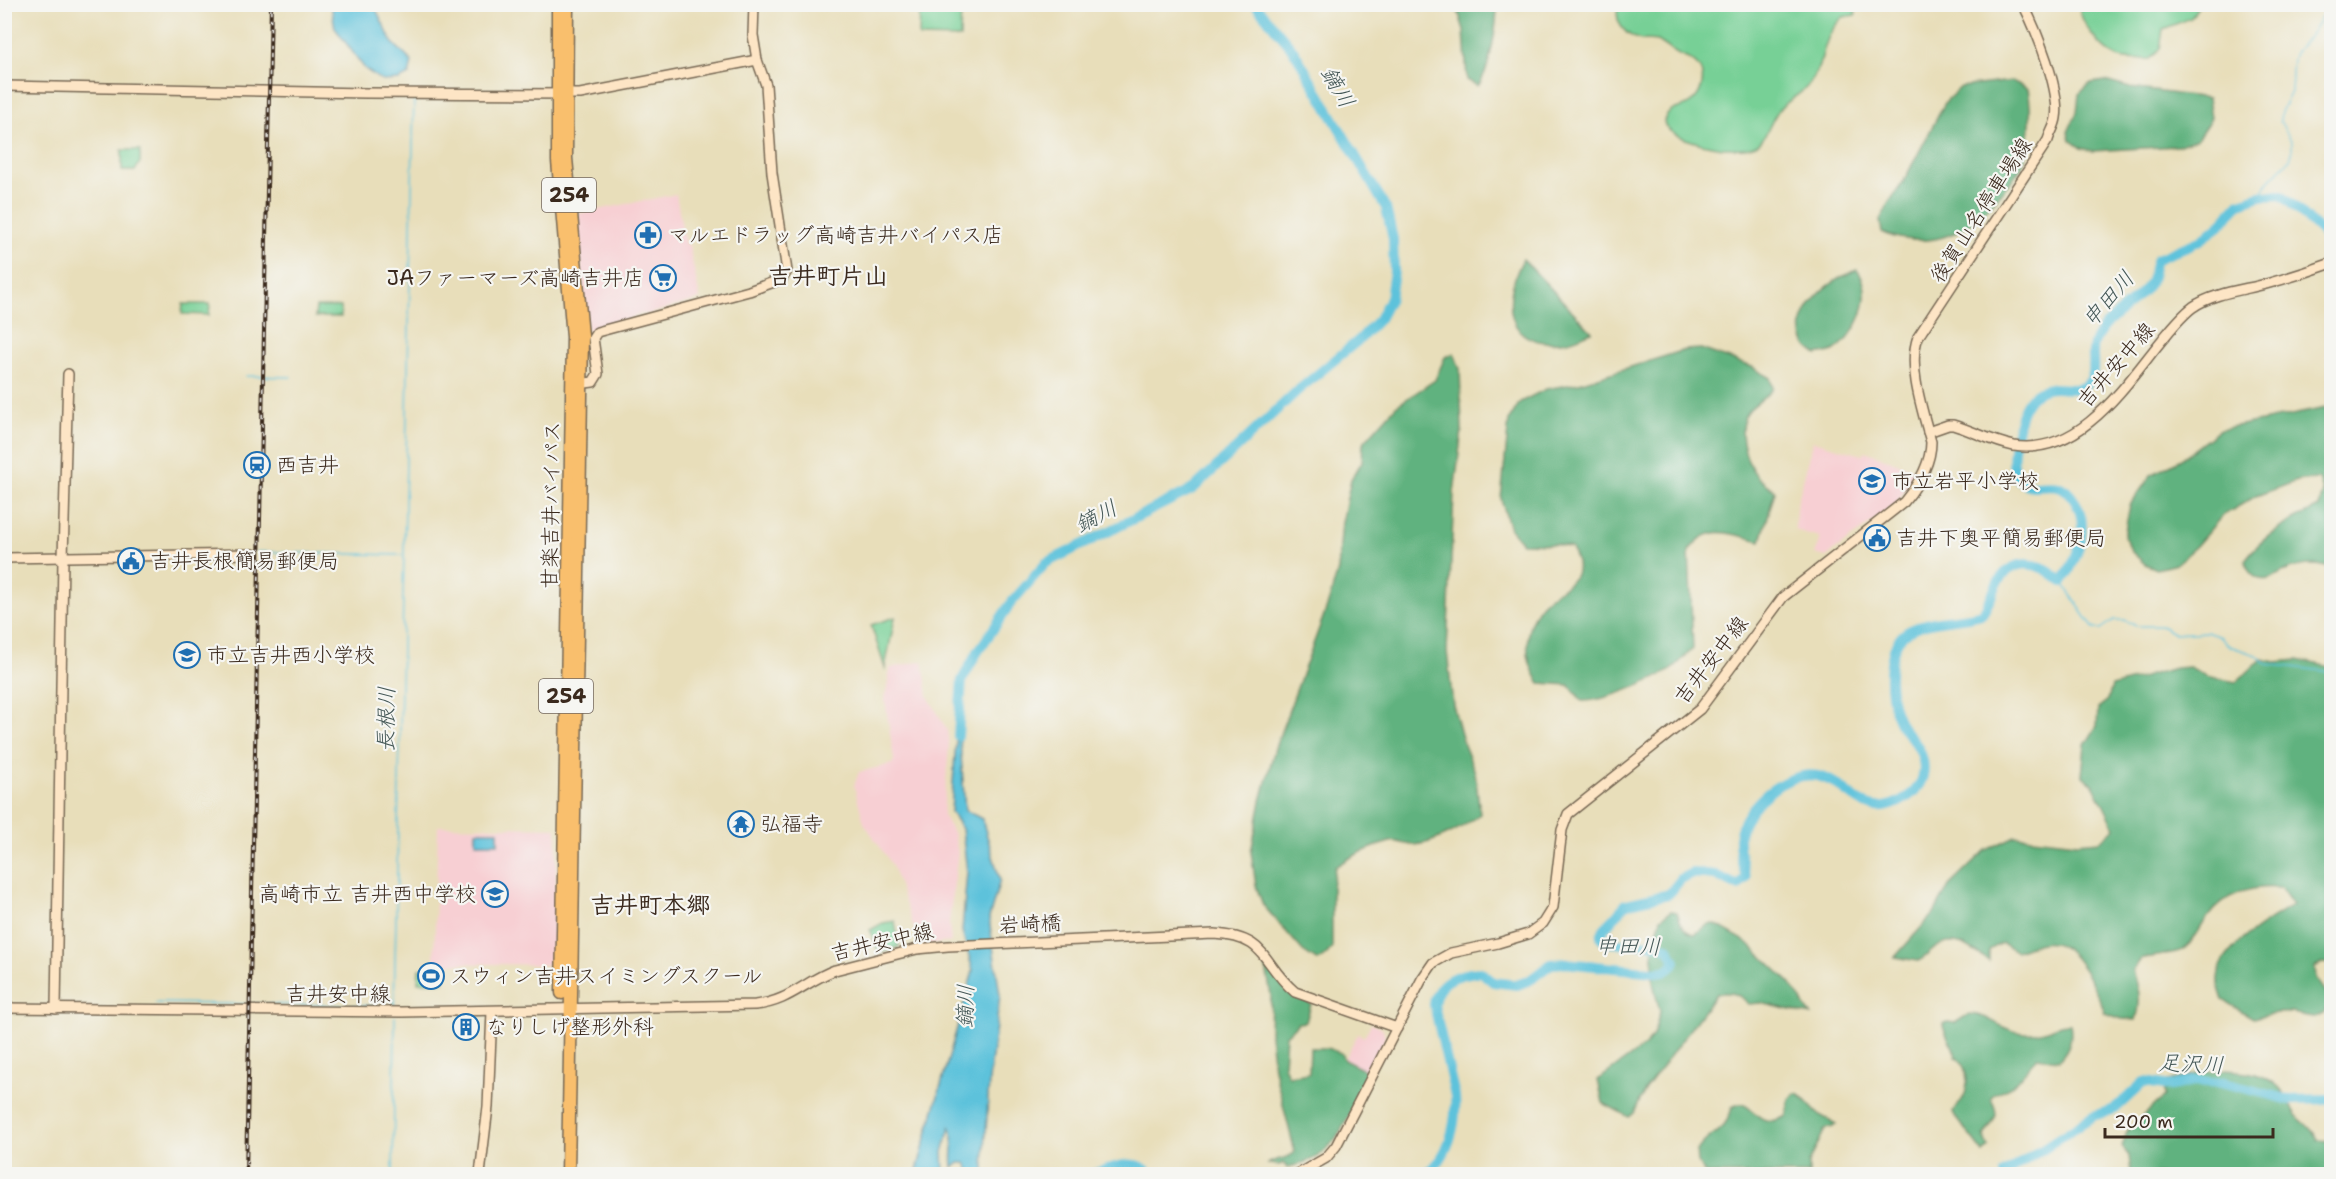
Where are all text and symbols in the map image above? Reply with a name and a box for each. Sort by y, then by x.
water label: 鏑川 [1314,61,1362,113]
street label: 後賀山名停車場線 [1924,132,2038,288]
road number: 254 [542,178,596,212]
pharmacy icon: マルエドラッグ高崎吉井バイパス店 [633,220,663,250]
place label: マルエドラッグ高崎吉井バイパス店 [668,221,1003,249]
district label: 吉井町片山 [768,260,888,292]
supermarket icon: JAファーマーズ高崎吉井店 [648,263,678,293]
place label: JAファーマーズ高崎吉井店 [387,264,644,292]
water label: 申田川 [2075,265,2141,333]
street label: 吉井安中線 [2071,316,2161,414]
street label: 甘楽吉井バイパス [536,421,566,589]
station icon: 西吉井 [242,450,272,480]
place label: 西吉井 [276,451,339,479]
school or university icon: 市立岩平小学校 [1857,466,1887,496]
place label: 市立岩平小学校 [1892,467,2039,495]
water label: 鏑川 [1070,493,1122,539]
public building icon: 吉井下奥平簡易郵便局 [1862,523,1892,553]
place label: 吉井下奥平簡易郵便局 [1896,524,2106,552]
public building icon: 吉井長根簡易郵便局 [116,546,146,576]
place label: 吉井長根簡易郵便局 [150,547,339,575]
street label: 吉井安中線 [1668,610,1754,710]
school or university icon: 市立吉井西小学校 [172,640,202,670]
place label: 市立吉井西小学校 [207,641,375,669]
road number: 254 [539,679,593,713]
water label: 長根川 [371,686,401,752]
temple icon: 弘福寺 [726,809,756,839]
place label: 弘福寺 [760,810,823,838]
school or university icon: 高崎市立 吉井西中学校 [480,879,510,909]
place label: 高崎市立 吉井西中学校 [259,880,476,908]
district label: 吉井町本郷 [590,889,710,921]
street label: 岩崎橋 [998,908,1062,940]
street label: 吉井安中線 [828,917,936,967]
water label: 申田川 [1595,931,1661,961]
sports icon: スウィン吉井スイミングスクール [416,961,446,991]
place label: スウィン吉井スイミングスクール [450,962,762,990]
street label: 吉井安中線 [286,980,391,1008]
water label: 鏑川 [950,983,980,1029]
building icon: なりしげ整形外科 [451,1012,481,1042]
place label: なりしげ整形外科 [486,1013,654,1041]
water label: 足沢川 [2158,1048,2224,1080]
scale bar [2105,1101,2273,1139]
text: 200 m [2114,1110,2173,1134]

